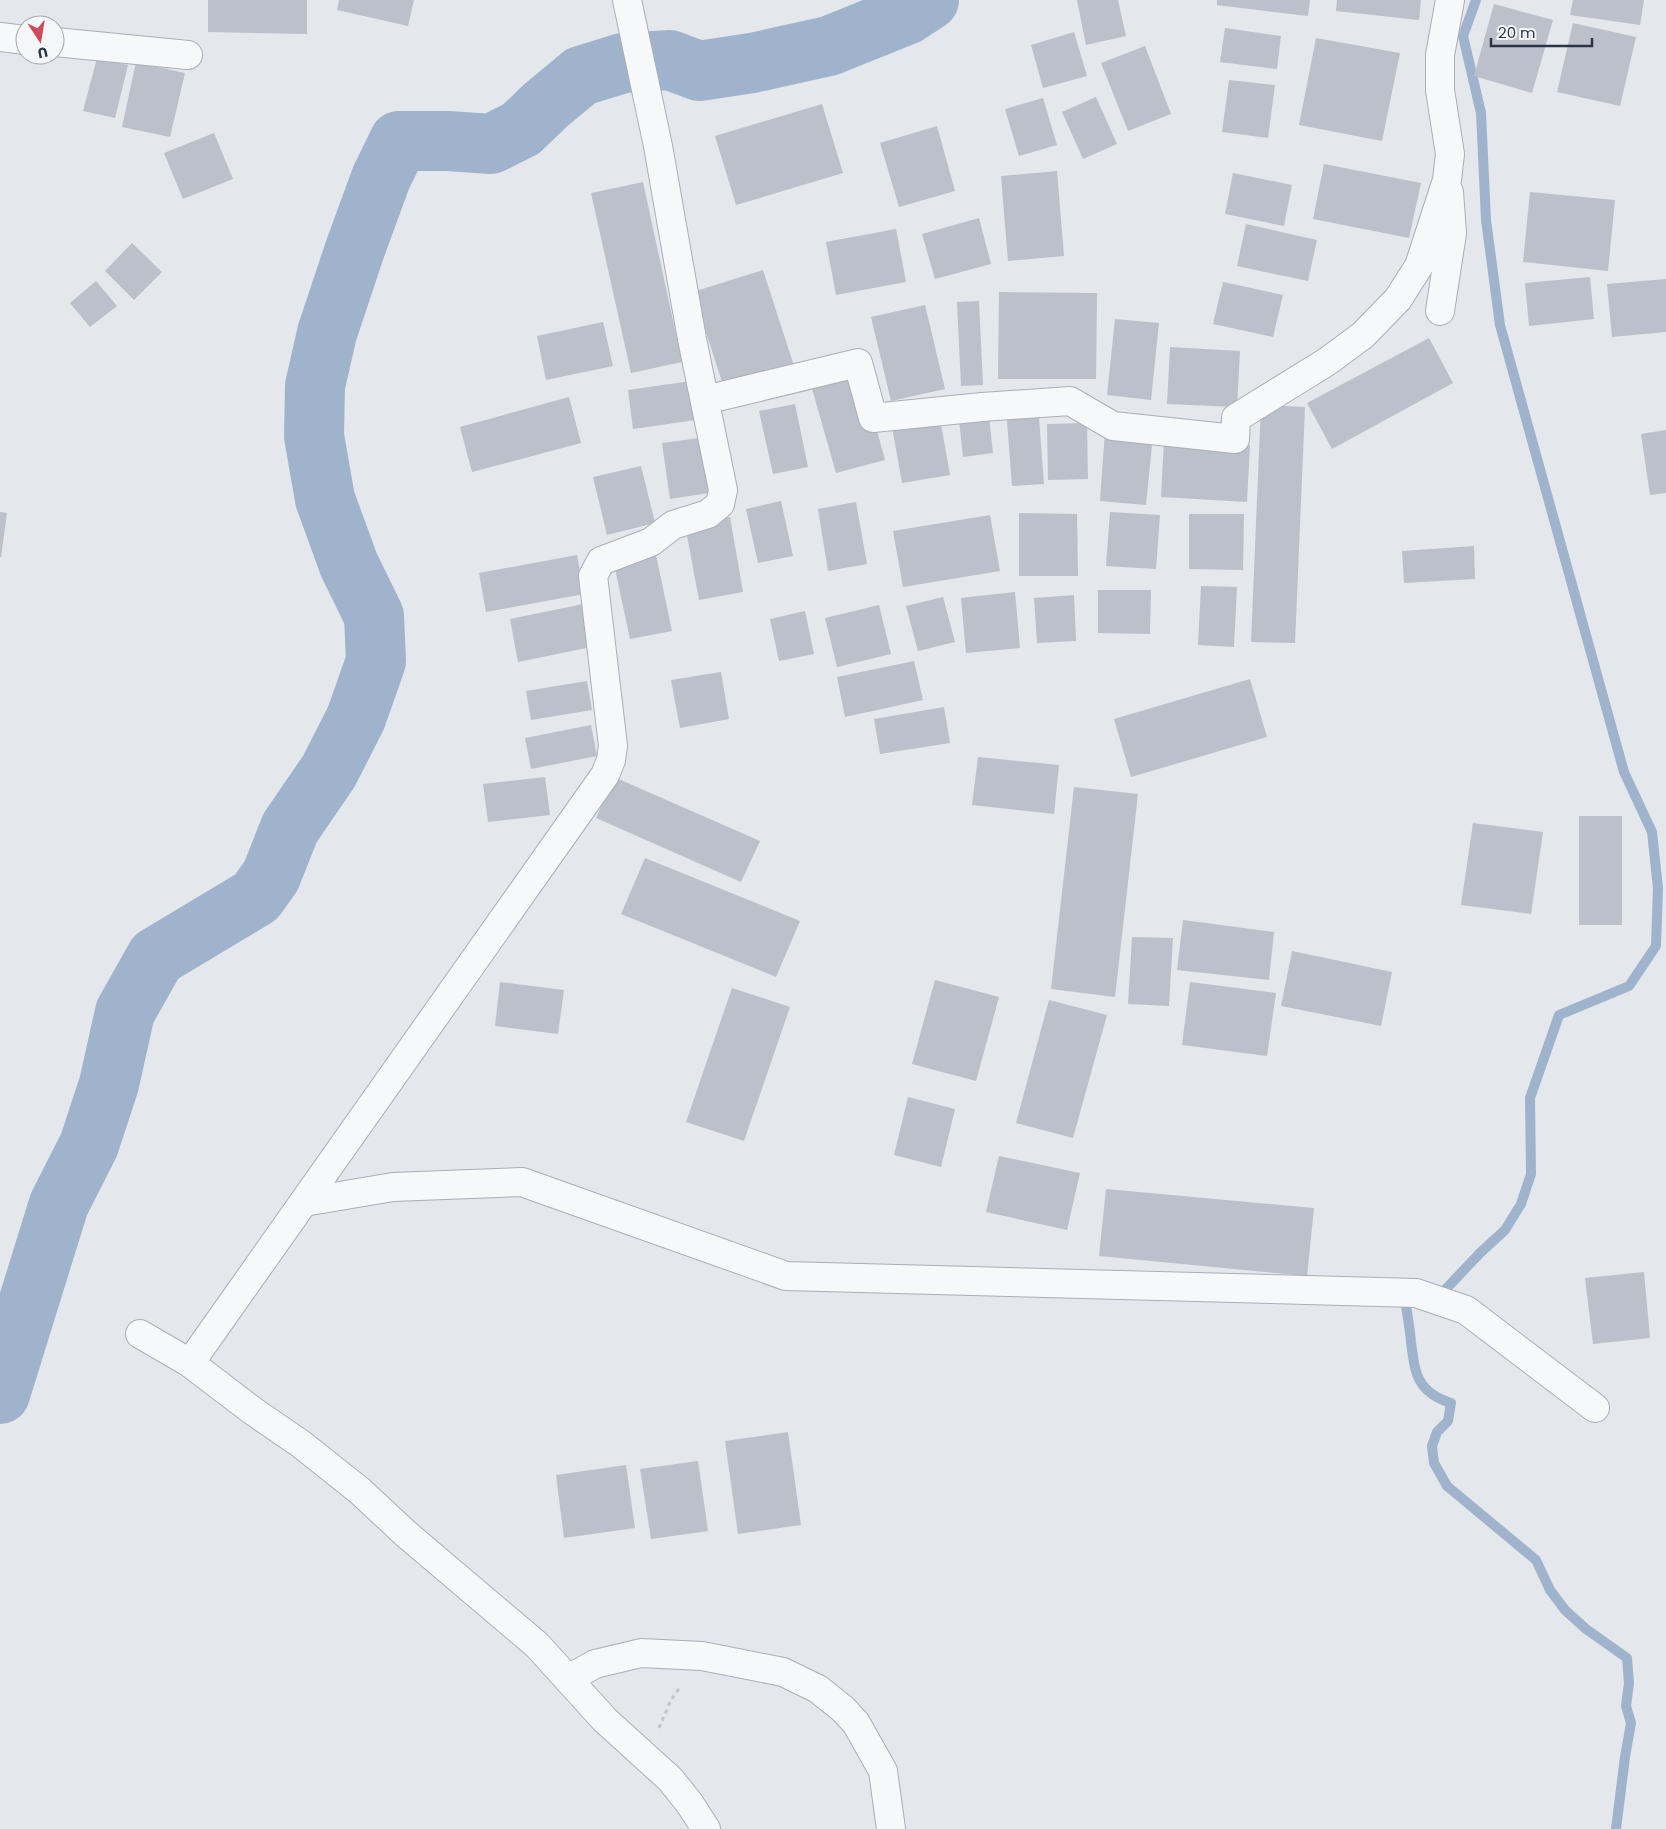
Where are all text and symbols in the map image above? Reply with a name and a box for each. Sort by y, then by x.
north arrow [15,15,65,65]
scale bar [1491,15,1592,47]
text: 20 m [1498,22,1536,43]
text: U [36,42,50,64]

